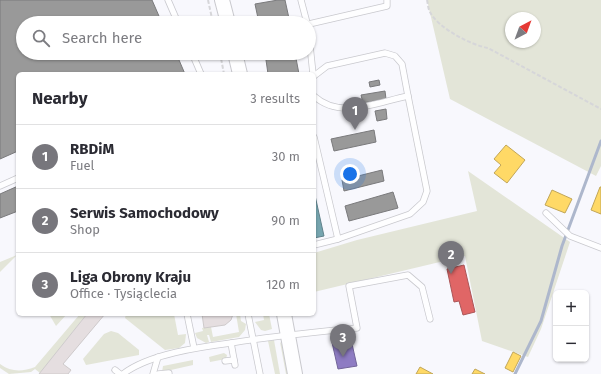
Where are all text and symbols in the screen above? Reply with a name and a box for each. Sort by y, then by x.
north arrow [505,12,541,48]
search box [16,16,316,60]
icon: search [30,27,52,49]
text: Search here [62,29,142,47]
text: Nearby [32,88,87,109]
text: 3 results [250,91,300,106]
pin: 1 [342,97,368,130]
text: RBDiM [70,140,114,158]
text: 1 [42,149,48,164]
text: 30 m [272,149,300,164]
text: Fuel [70,158,94,173]
your location [340,164,360,184]
text: Serwis Samochodowy [70,204,219,222]
text: 2 [42,213,48,228]
text: 90 m [271,213,300,228]
text: Shop [70,222,100,237]
pin: 2 [438,241,464,274]
text: Liga Obrony Kraju [70,268,191,286]
text: 3 [42,277,48,292]
text: 120 m [266,277,300,292]
text: Office · Tysiąclecia [70,286,177,301]
map controls [553,290,589,362]
button: + [553,290,589,326]
pin: 3 [330,324,356,357]
button: − [553,326,589,362]

